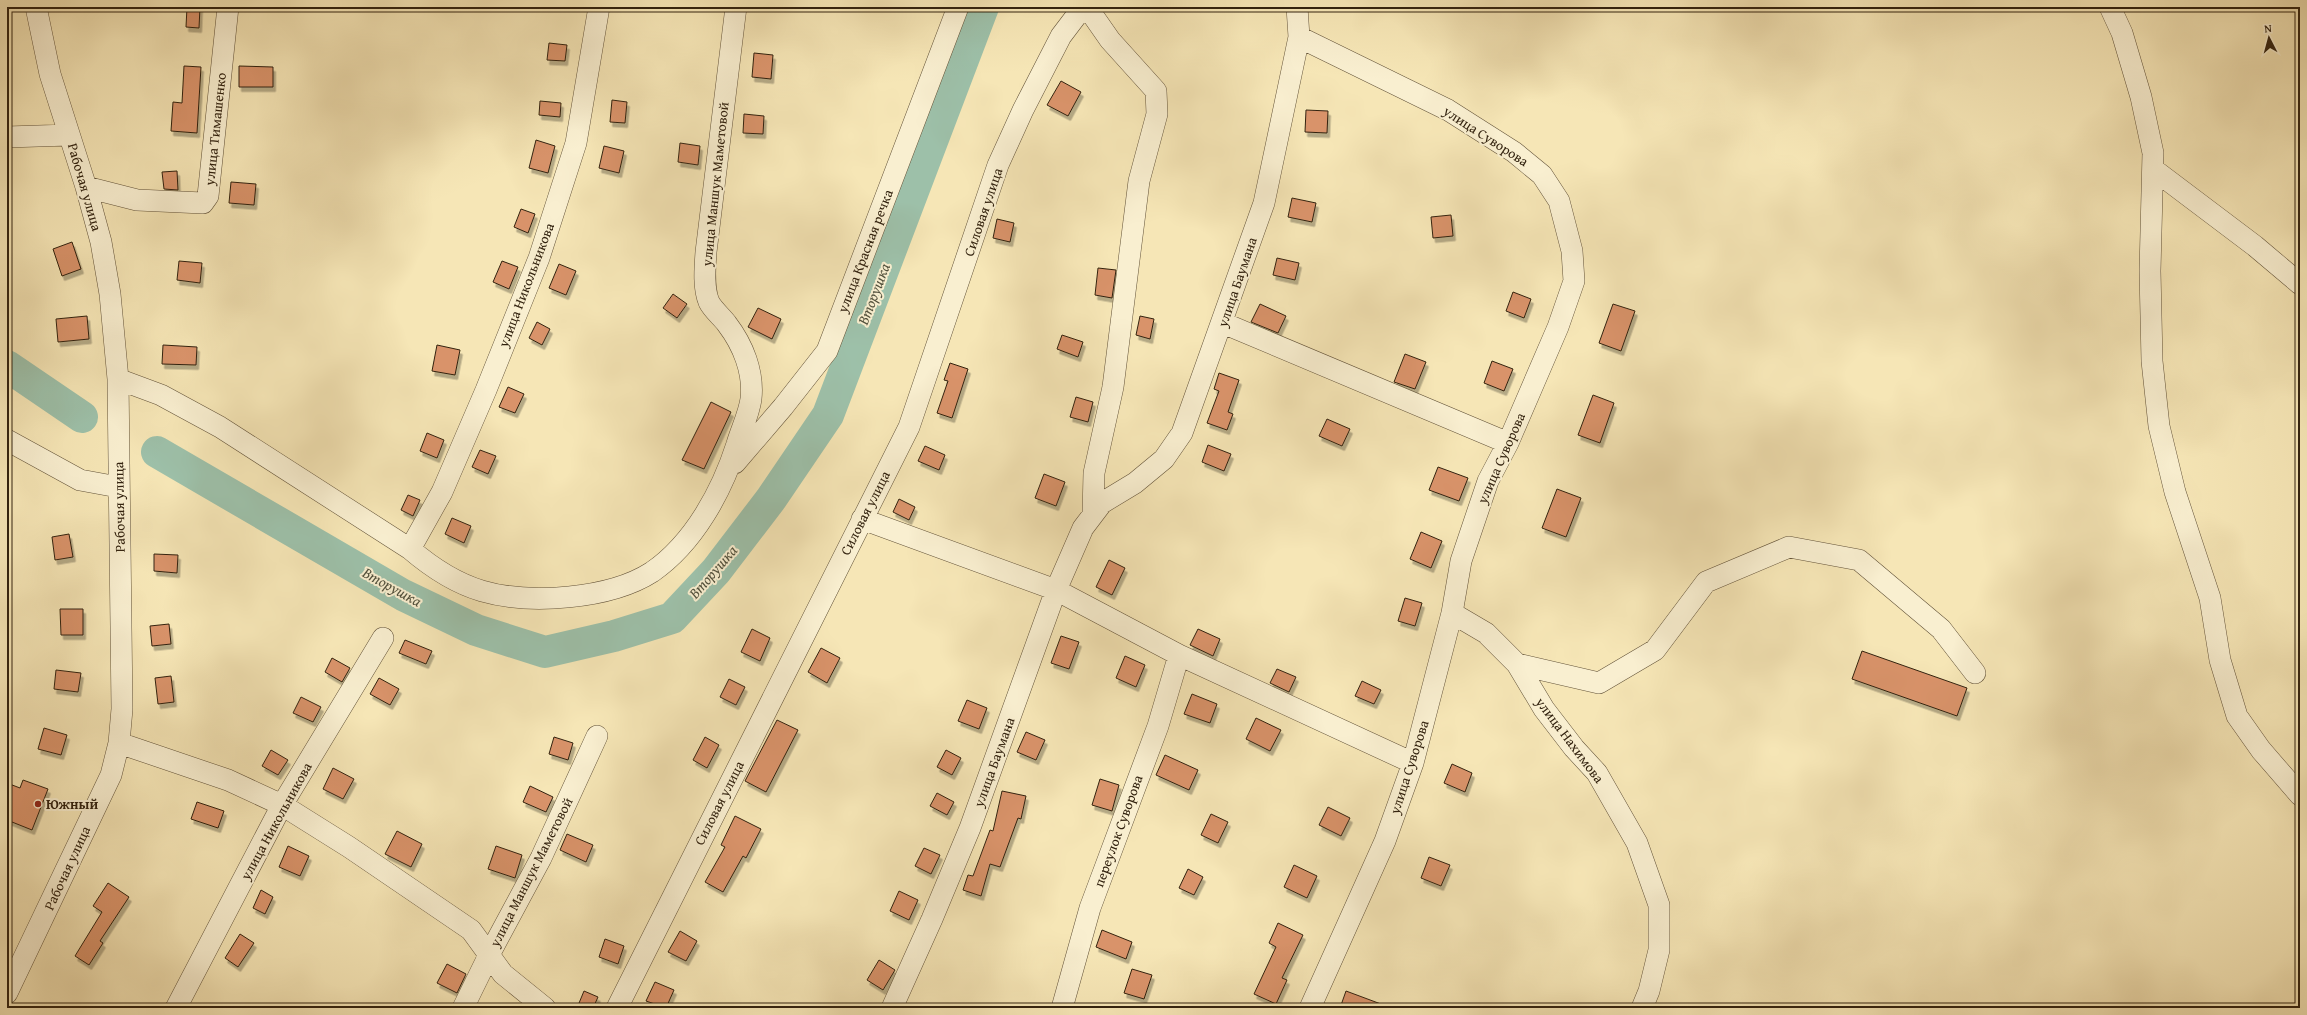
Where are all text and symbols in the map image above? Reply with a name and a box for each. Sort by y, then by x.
north arrow [2249,18,2289,58]
text: N [2263,20,2273,36]
street label: улица Тимашенко [199,72,231,187]
street label: улица Суворова [1439,100,1533,171]
street label: улица Маншук Маметовой [696,101,734,268]
street label: Рабочая улица [63,141,107,234]
street label: Силовая улица [959,165,1008,259]
street label: улица Красная речка [832,186,898,316]
street label: улица Никольникова [493,220,559,351]
street label: улица Баумана [1212,234,1262,331]
water label: Вторушка [852,260,895,329]
street label: улица Суворова [1472,409,1530,508]
street label: Рабочая улица [108,461,130,552]
street label: Силовая улица [835,467,895,559]
water label: Вторушка [683,540,742,604]
water label: Вторушка [358,561,426,611]
street label: улица Нахимова [1530,692,1609,787]
street label: улица Баумана [968,714,1020,811]
street label: улица Суворова [1384,717,1434,818]
street label: Силовая улица [689,757,749,849]
street label: улица Никольникова [235,758,317,884]
street label: переулок Суворова [1088,772,1148,890]
place label: Южный [46,794,98,814]
street label: улица Маншук Маметовой [484,794,577,951]
marker: Южный [33,799,43,809]
street label: Рабочая улица [39,822,95,913]

